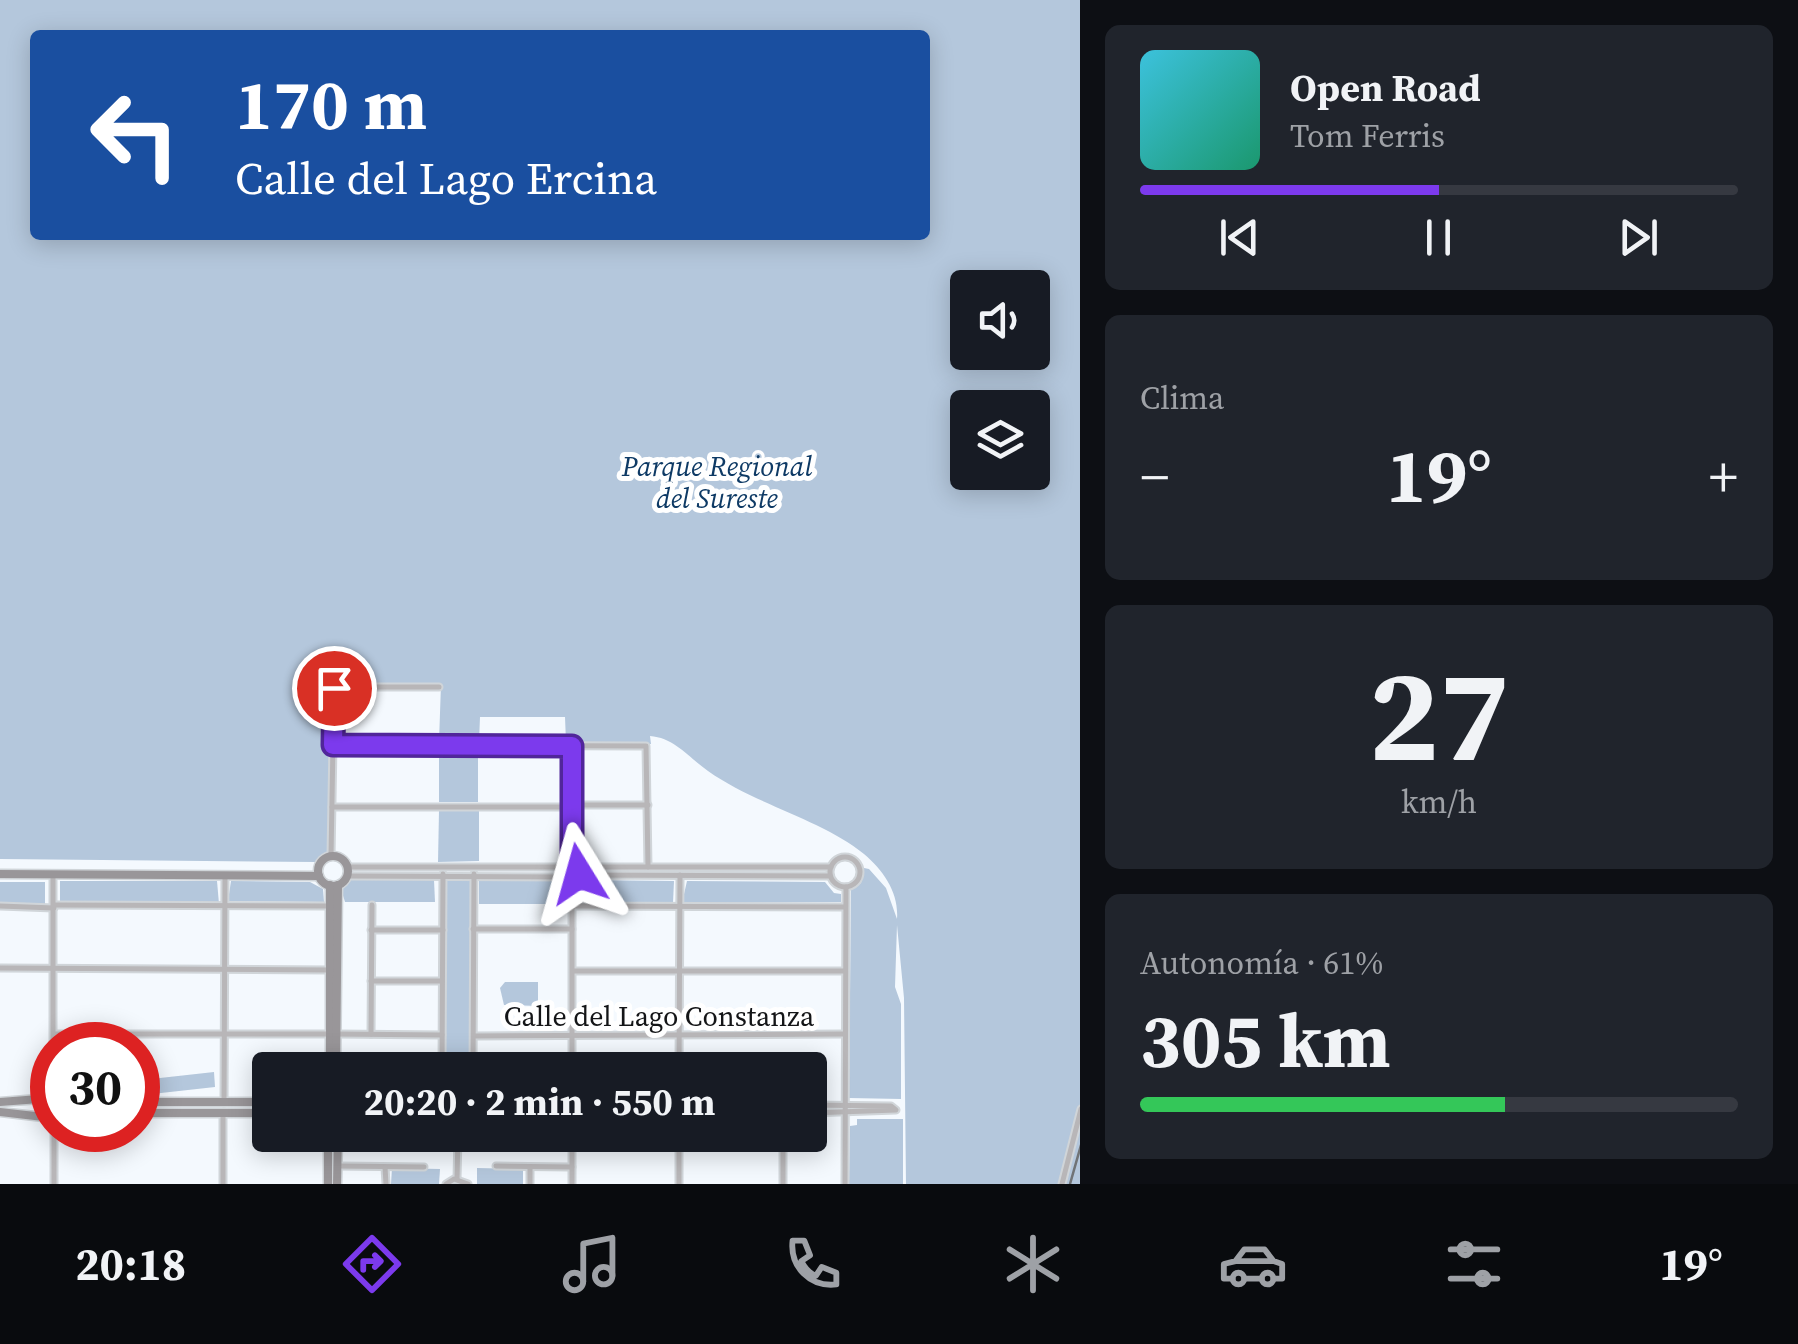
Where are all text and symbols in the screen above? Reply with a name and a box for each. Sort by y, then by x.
text: 170 m [235,56,427,152]
text: Open Road [1290,62,1481,114]
icon: left [70,70,200,200]
text: Tom Ferris [1290,114,1445,158]
text: Calle del Lago Ercina [235,147,657,209]
icon: previous [1212,210,1267,265]
icon: pause [1411,210,1466,265]
icon: next [1611,210,1666,265]
map controls [950,270,1050,490]
button: sound [950,270,1050,370]
text: Clima [1140,376,1224,420]
button: layers [950,390,1050,490]
text: 19° [1386,424,1492,527]
text: − [1140,439,1169,514]
text: + [1709,439,1738,514]
park label: Parque Regional del Sureste [621,447,812,517]
text: 27 [1369,625,1509,804]
pin [292,646,377,731]
icon: arrive [307,661,362,716]
text: km/h [1401,780,1477,824]
position arrow [527,822,631,926]
text: Autonomía · 61% [1140,941,1384,985]
text: 305 km [1140,989,1391,1092]
street label: Calle del Lago Constanza [504,997,815,1035]
speed limit sign: 30 [30,1022,160,1152]
text: 20:20 · 2 min · 550 m [363,1076,716,1128]
icon: directions [337,1229,407,1299]
icon: music [557,1229,627,1299]
icon: phone [778,1229,848,1299]
icon: climate [998,1229,1068,1299]
icon: car [1218,1229,1288,1299]
icon: filters [1439,1229,1509,1299]
text: 20:18 [75,1233,186,1295]
text: 19° [1659,1233,1723,1295]

